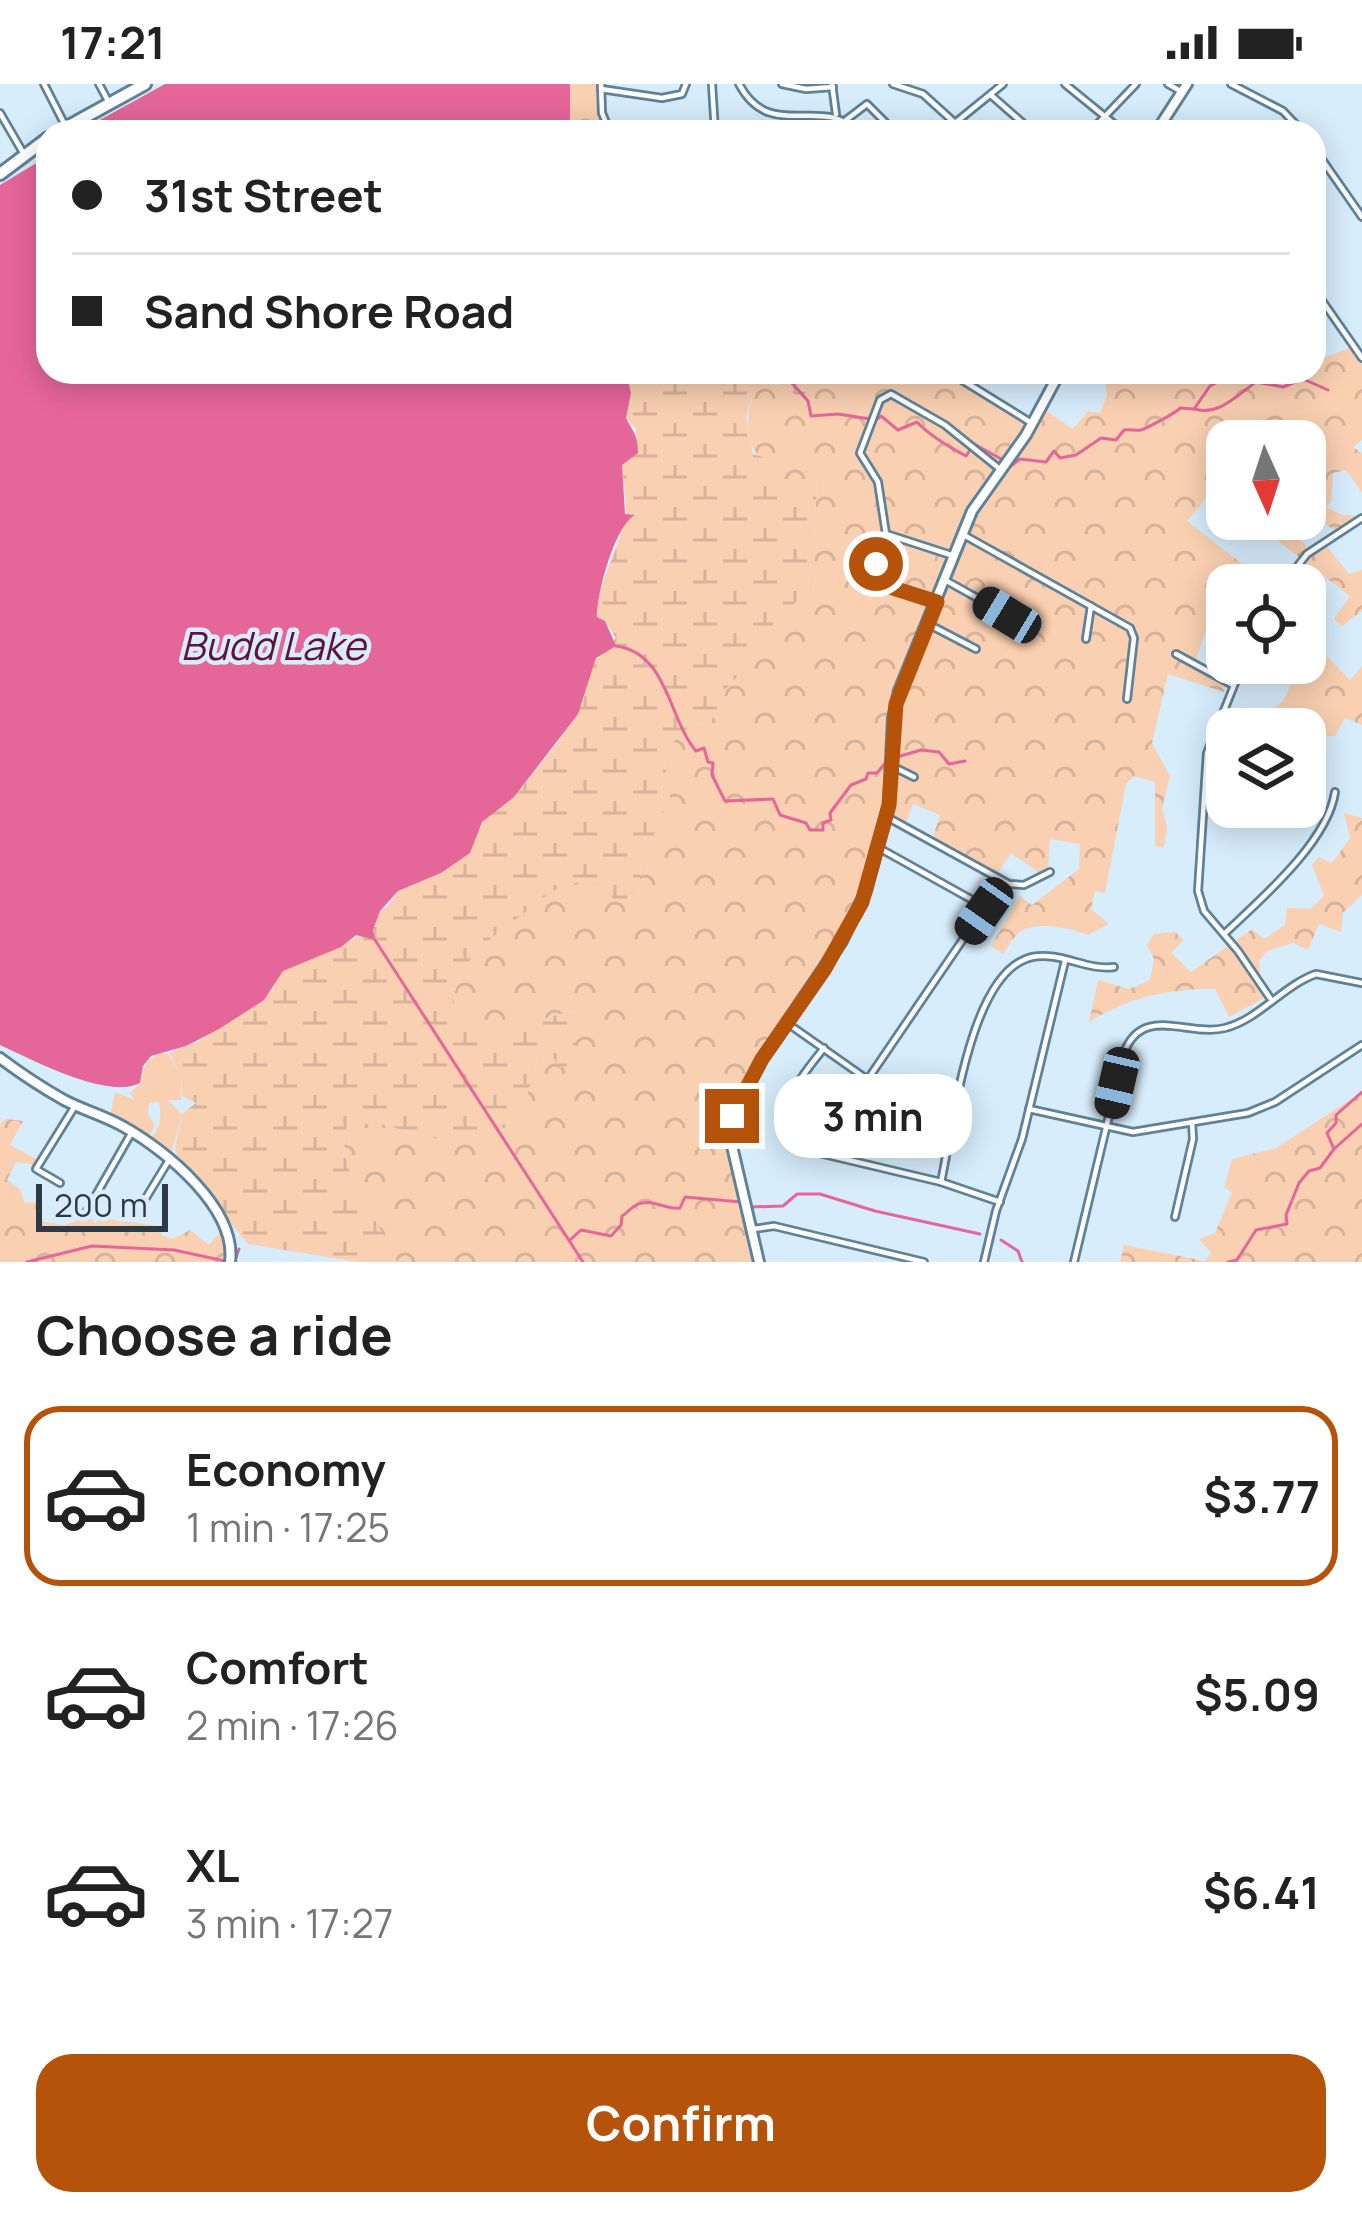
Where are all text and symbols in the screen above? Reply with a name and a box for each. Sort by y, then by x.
text: 17:21 [60,11,166,73]
text: 31st Street [144,164,383,226]
text: Sand Shore Road [144,280,514,342]
north arrow [1206,420,1326,540]
map controls [1206,420,1326,828]
route start [849,537,903,591]
button: locate [1206,564,1326,684]
car [967,581,1047,649]
water label: Budd Lake [181,618,367,672]
button: layers [1206,708,1326,828]
car [949,871,1019,951]
car [1091,1044,1143,1122]
callout: 3 min [774,1074,972,1158]
route end [705,1089,759,1143]
text: 3 min [823,1089,923,1143]
scale bar [36,1178,168,1231]
text: 200 m [54,1182,148,1227]
text: Choose a ride [36,1297,393,1371]
text: Economy [186,1438,386,1500]
icon: car [42,1442,150,1550]
text: $3.77 [1204,1465,1320,1527]
text: 1 min · 17:25 [186,1500,390,1554]
text: Comfort [186,1636,369,1698]
icon: car [42,1640,150,1748]
text: $5.09 [1194,1663,1320,1725]
text: 2 min · 17:26 [186,1698,399,1752]
text: XL [186,1834,240,1896]
icon: car [42,1838,150,1946]
text: $6.41 [1203,1861,1320,1923]
text: 3 min · 17:27 [186,1896,393,1950]
button: Confirm [36,2054,1326,2192]

